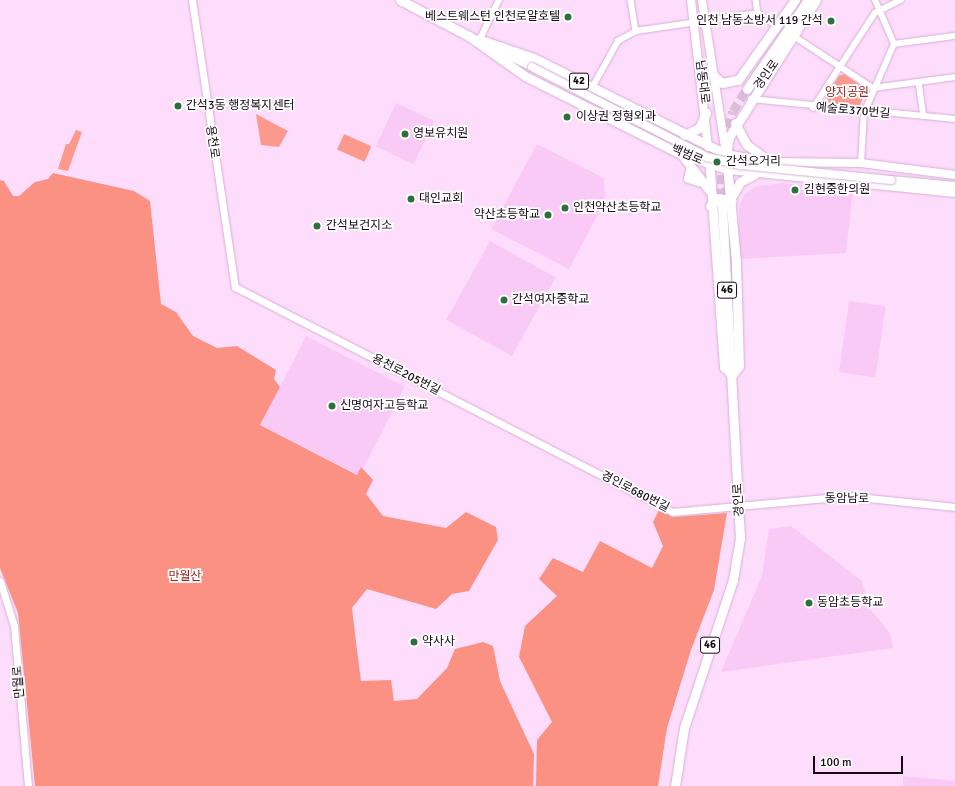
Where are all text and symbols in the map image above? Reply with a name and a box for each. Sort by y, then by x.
place label: 베스트웨스턴 인천로얄호텔 [425,10,560,24]
marker: 베스트웨스턴 인천로얄호텔 [563,12,573,22]
place label: 인천 남동소방서 119 간석 [696,14,823,28]
marker: 인천 남동소방서 119 간석 [826,16,836,26]
street label: 경인로 [752,57,782,93]
street label: 남동대로 [692,59,712,105]
road number: 42 [569,72,589,90]
park label: 양지공원 [825,86,869,100]
place label: 간석3동 행정복지센터 [186,99,294,113]
marker: 간석3동 행정복지센터 [173,101,183,111]
street label: 예술로370번길 [815,101,891,121]
place label: 이상권 정형외과 [576,110,656,124]
marker: 이상권 정형외과 [561,111,573,123]
street label: 용천로 [203,125,221,159]
place label: 영보유치원 [413,127,468,141]
marker: 영보유치원 [400,129,410,139]
street label: 백범로 [669,142,705,168]
place label: 간석오거리 [726,155,781,169]
marker: 간석오거리 [711,156,723,168]
place label: 김현중한의원 [804,183,870,197]
marker: 김현중한의원 [789,184,801,196]
place label: 대인교회 [419,192,463,206]
marker: 대인교회 [406,194,416,204]
place label: 인천약산초등학교 [573,201,661,215]
marker: 인천약산초등학교 [560,203,570,213]
place label: 약산초등학교 [474,208,540,222]
marker: 약산초등학교 [543,210,553,220]
place label: 간석보건지소 [326,219,392,233]
marker: 간석보건지소 [311,220,323,232]
road number: 46 [717,281,737,299]
place label: 간석여자중학교 [512,293,589,307]
marker: 간석여자중학교 [499,295,509,305]
street label: 용천로205번길 [369,352,443,398]
place label: 신명여자고등학교 [340,399,428,413]
marker: 신명여자고등학교 [327,401,337,411]
street label: 경인로680번길 [598,469,672,515]
street label: 경인로 [731,483,747,517]
street label: 동암남로 [825,491,869,507]
park label: 만월산 [168,570,202,584]
place label: 동암초등학교 [817,596,883,610]
marker: 동암초등학교 [804,598,814,608]
place label: 약사사 [422,635,455,649]
road number: 46 [700,636,720,654]
marker: 약사사 [409,637,419,647]
street label: 만월로 [10,665,28,699]
scale bar [815,748,905,774]
text: 100 m [820,755,852,770]

